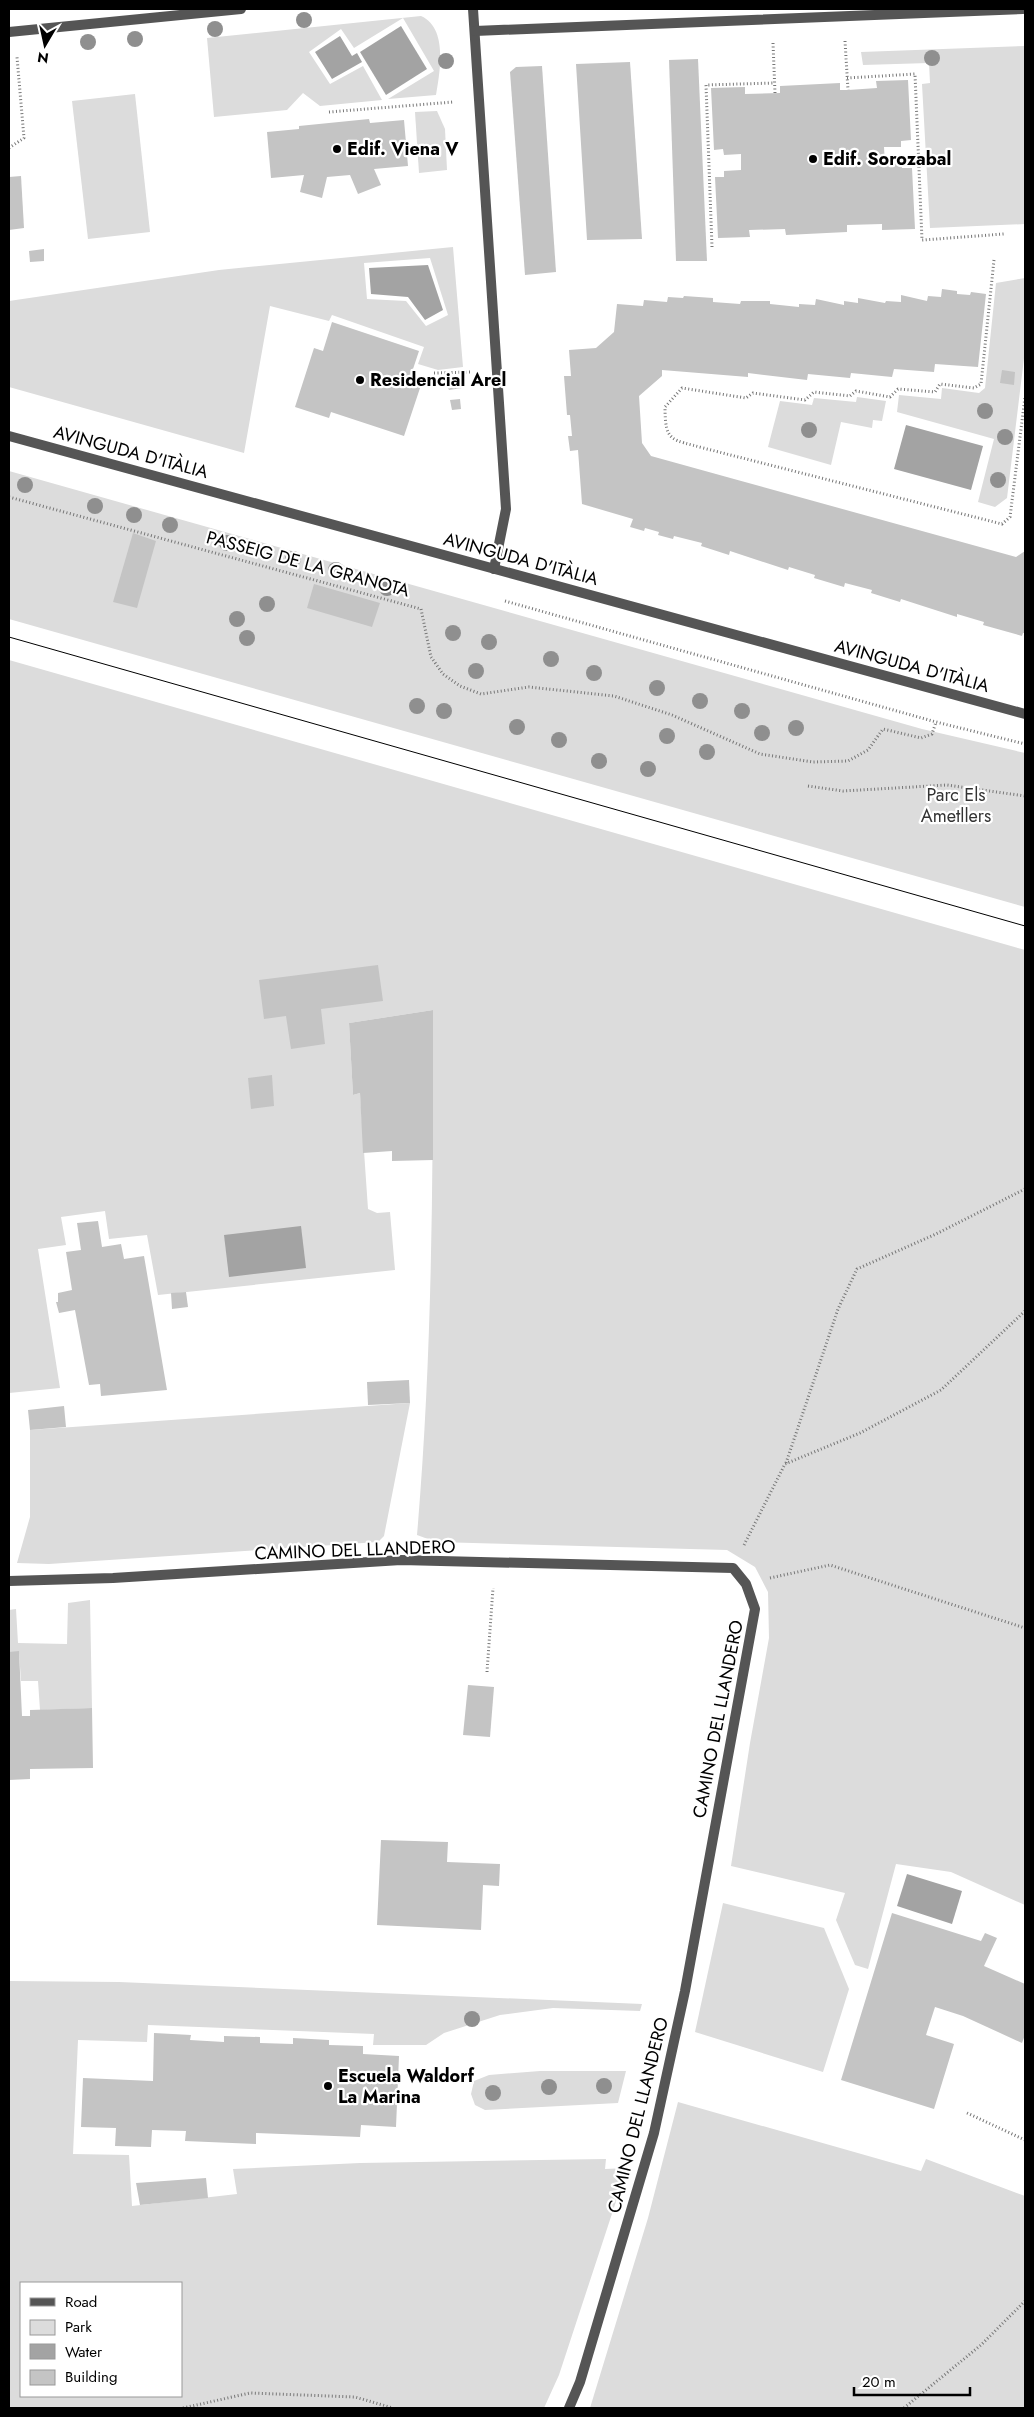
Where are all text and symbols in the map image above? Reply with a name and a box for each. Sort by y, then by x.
north arrow [20,20,70,70]
text: N [36,47,50,69]
place label: Edif. Viena V [347,136,459,162]
marker: Edif. Viena V [331,143,343,155]
place label: Edif. Sorozabal [823,146,951,172]
marker: Edif. Sorozabal [807,153,819,165]
place label: Residencial Arel [370,367,506,393]
marker: Residencial Arel [354,374,366,386]
street label: AVINGUDA D'ITÀLIA [51,419,211,485]
street label: PASSEIG DE LA GRANOTA [204,524,413,604]
street label: AVINGUDA D'ITÀLIA [441,526,601,592]
street label: AVINGUDA D'ITÀLIA [832,633,992,699]
park label: Parc Els Ametllers [921,782,991,829]
street label: CAMINO DEL LLANDERO [254,1533,456,1567]
street label: CAMINO DEL LLANDERO [686,1618,750,1820]
street label: CAMINO DEL LLANDERO [601,2014,675,2216]
place label: Escuela Waldorf La Marina [338,2063,475,2110]
marker: Escuela Waldorf La Marina [322,2080,334,2092]
legend [20,2282,182,2397]
text: Road [65,2291,97,2313]
text: Park [65,2316,92,2338]
text: Water [65,2341,103,2363]
scale bar [854,2364,970,2396]
text: Building [65,2366,117,2388]
text: 20 m [862,2371,896,2393]

